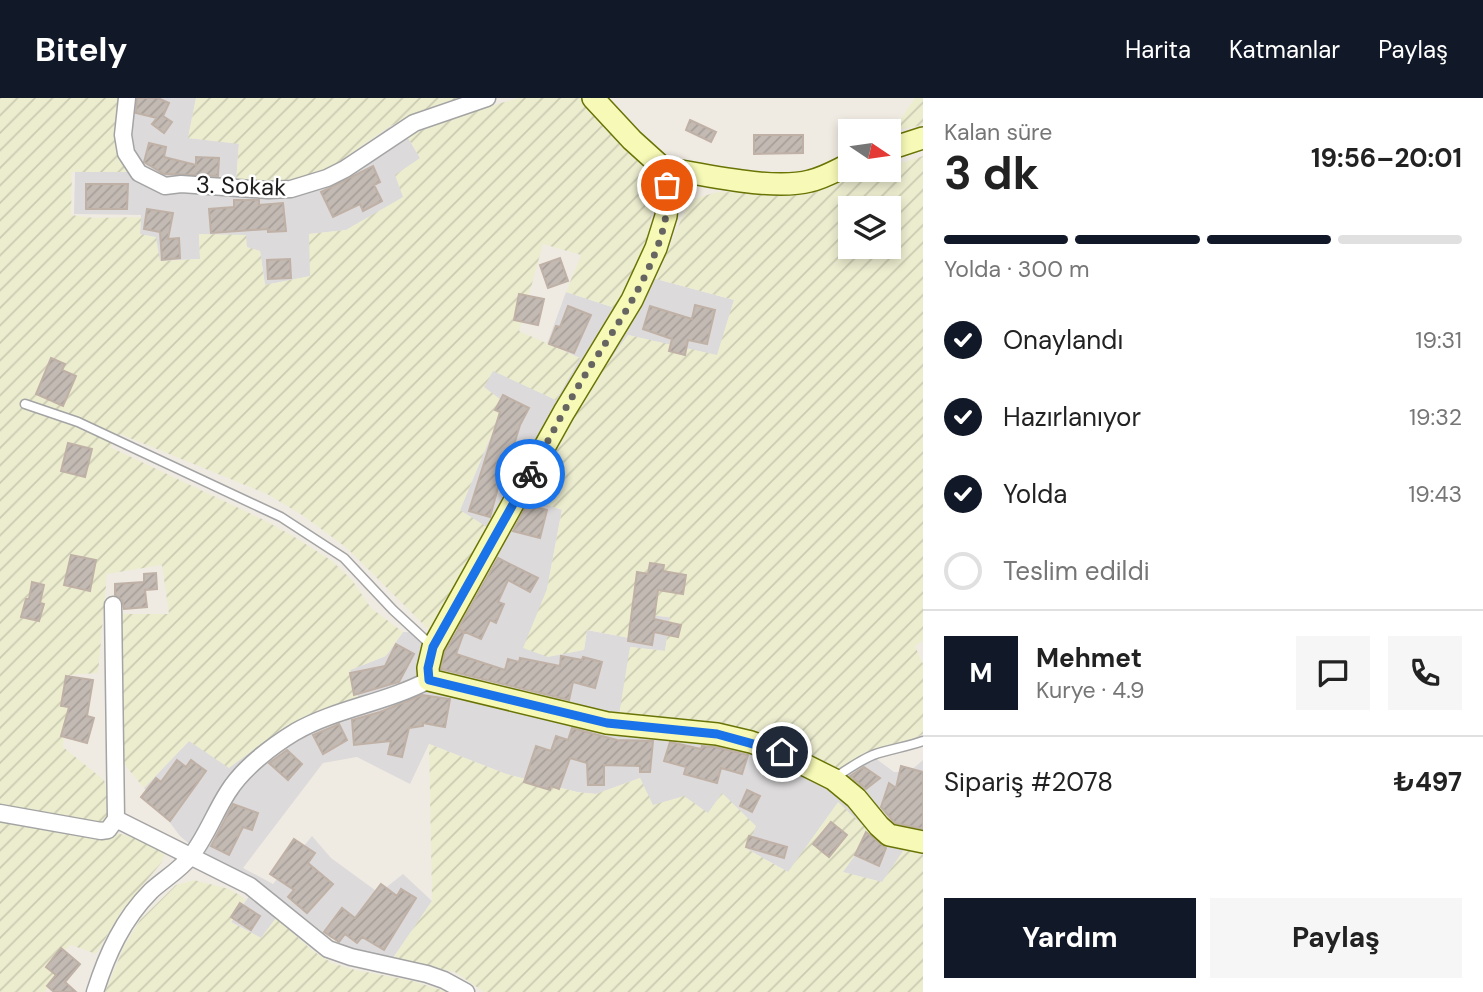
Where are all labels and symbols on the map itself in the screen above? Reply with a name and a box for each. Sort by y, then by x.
north arrow [838,119,901,182]
pin [637,155,697,215]
street label: 3. Sokak [195,168,287,203]
courier [495,439,565,509]
pin [752,722,812,782]

